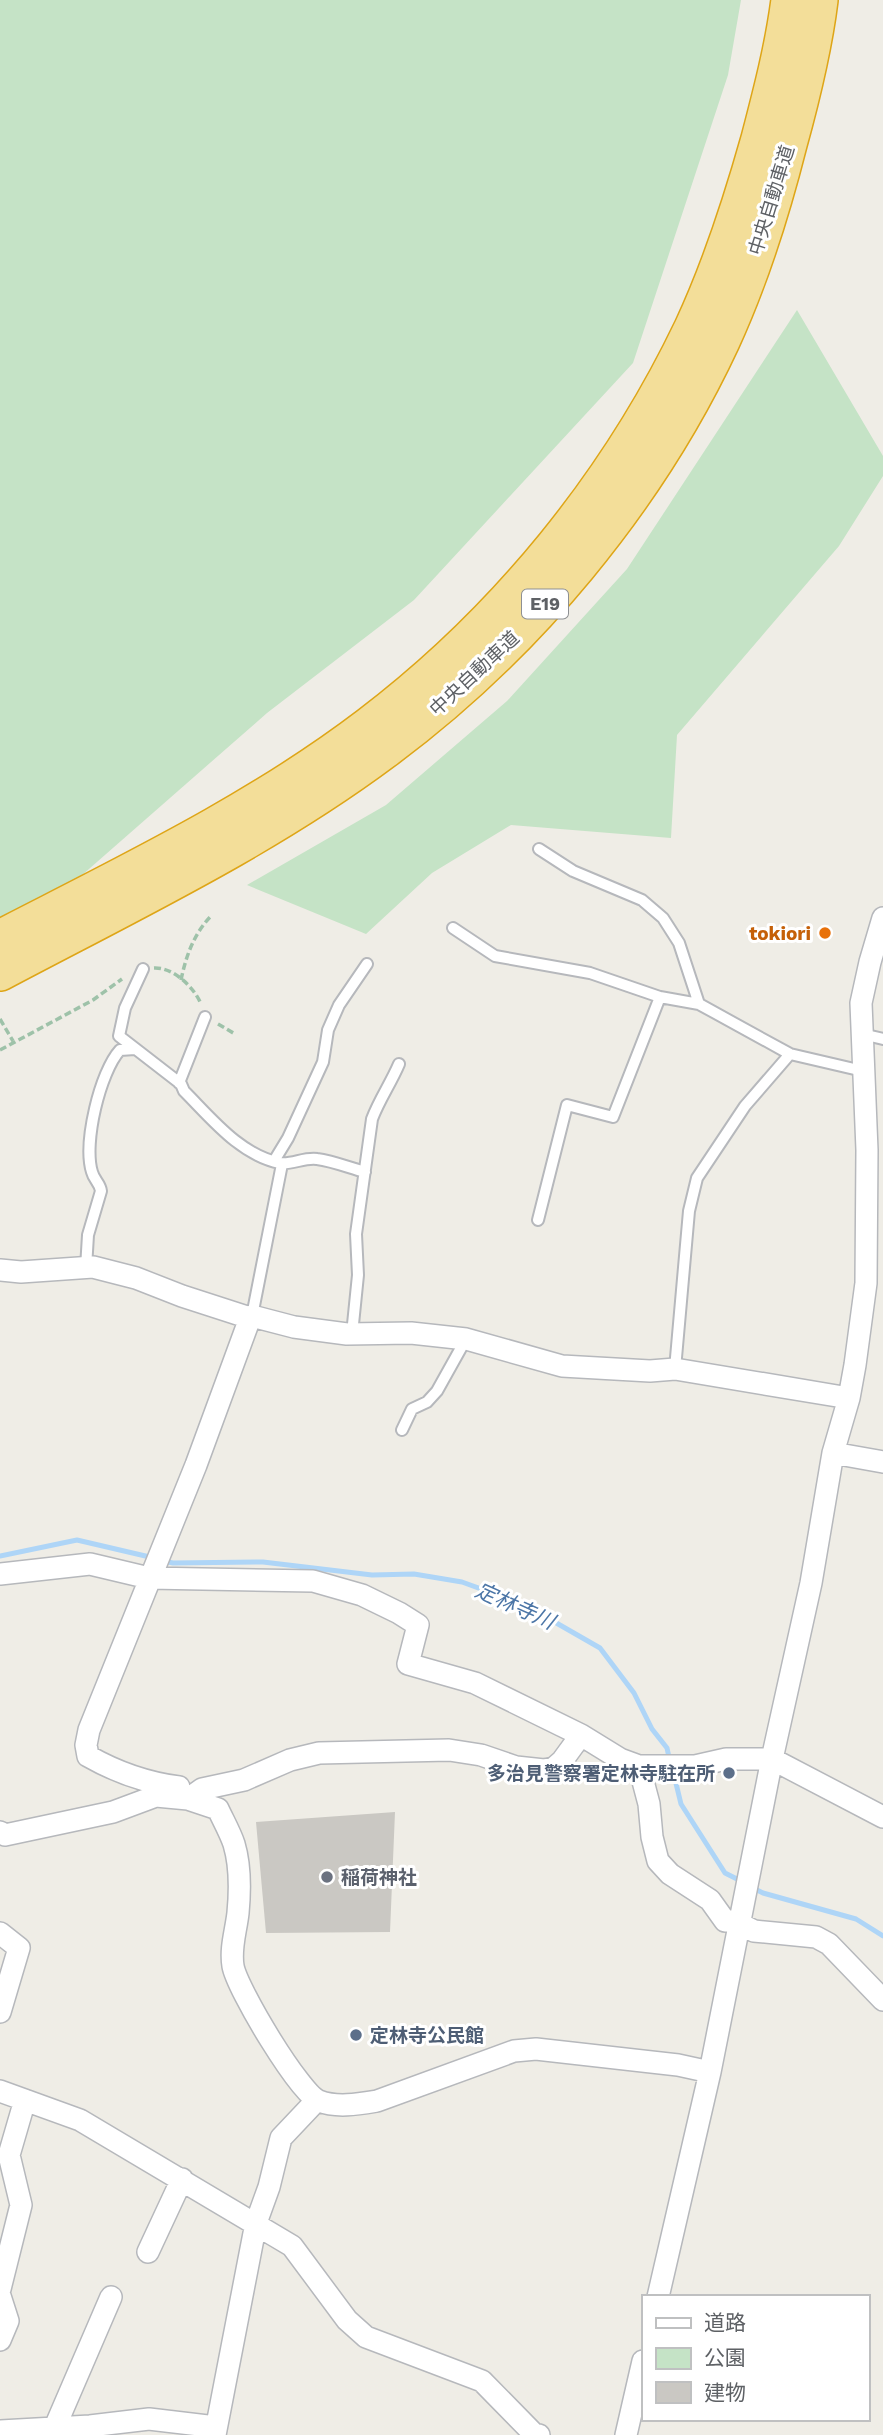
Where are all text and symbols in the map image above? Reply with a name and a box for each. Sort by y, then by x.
street label: 中央自動車道 [744,142,799,258]
road number: E19 [522,590,568,618]
street label: 中央自動車道 [425,626,524,721]
place label: tokiori [749,922,811,945]
marker: tokiori [817,925,833,941]
water label: 定林寺川 [472,1577,560,1635]
place label: 多治見警察署定林寺駐在所 [487,1762,715,1785]
marker: 多治見警察署定林寺駐在所 [721,1765,737,1781]
place label: 稲荷神社 [341,1866,417,1889]
marker: 稲荷神社 [319,1869,335,1885]
place label: 定林寺公民館 [370,2024,484,2047]
marker: 定林寺公民館 [348,2027,364,2043]
legend [642,2295,869,2421]
text: 道路 [704,2310,746,2335]
text: 公園 [704,2345,746,2370]
text: 建物 [704,2380,746,2405]

